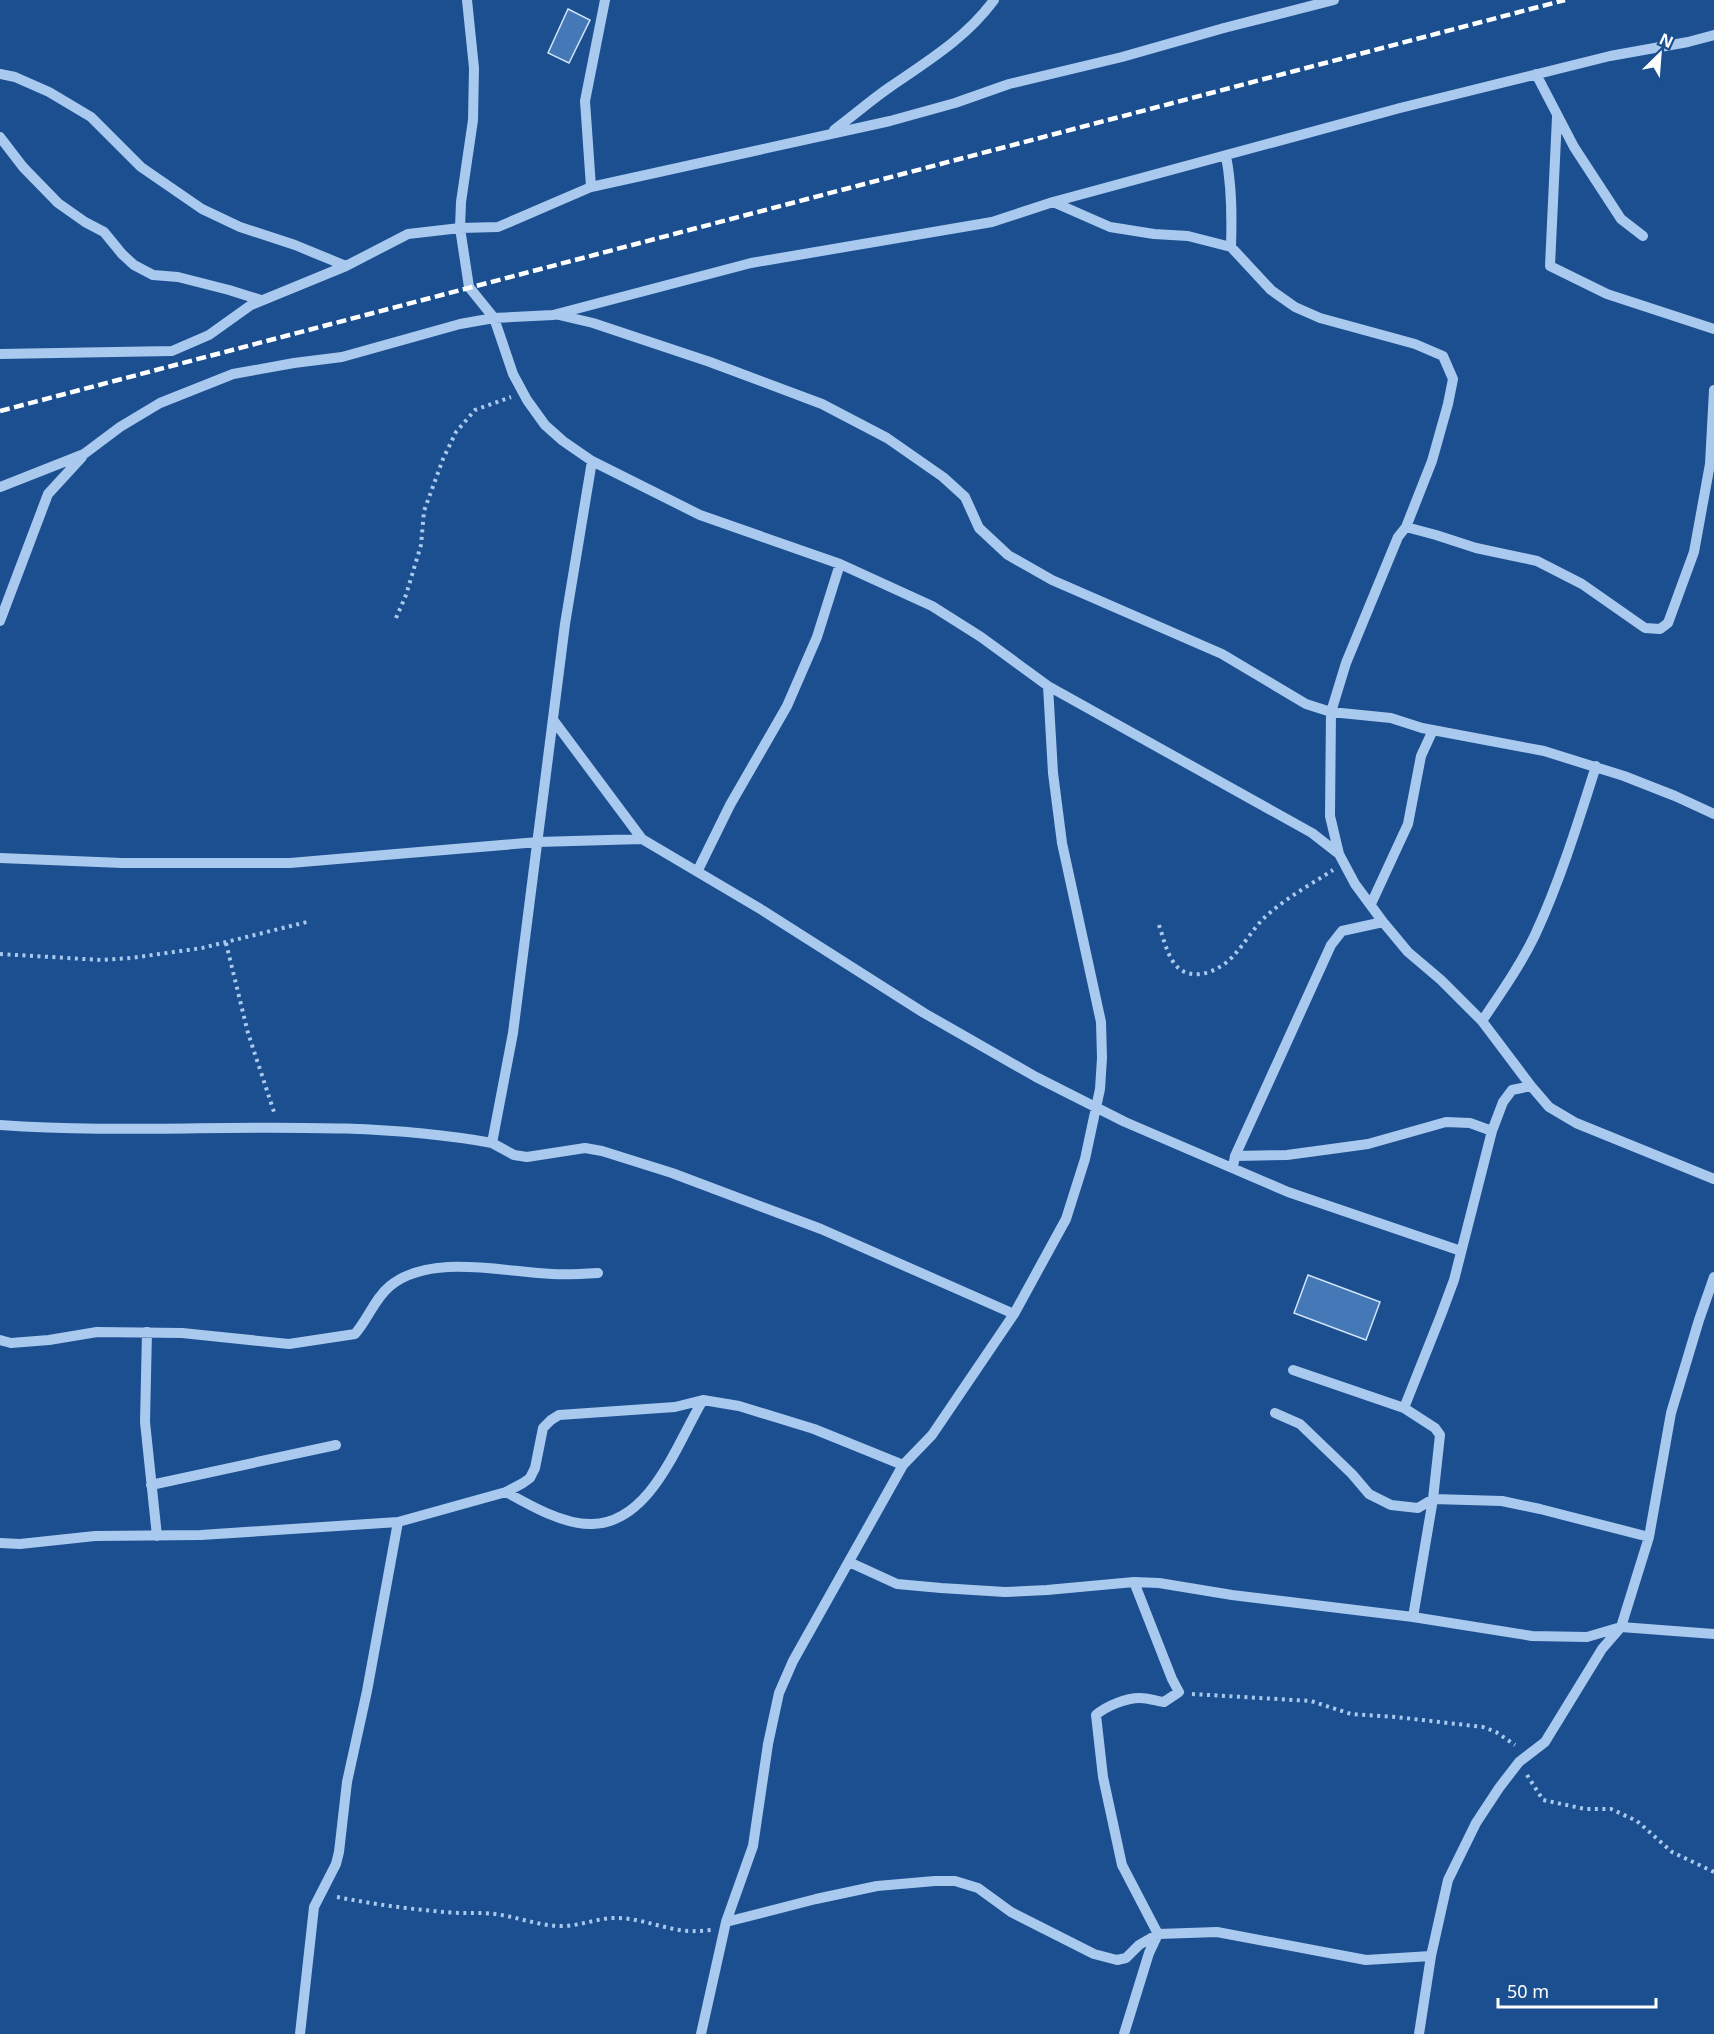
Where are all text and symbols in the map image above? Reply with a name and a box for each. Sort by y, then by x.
north arrow [1630,24,1690,84]
text: N [1656,28,1677,53]
scale bar [1498,1971,1656,2009]
text: 50 m [1507,1979,1549,2003]

